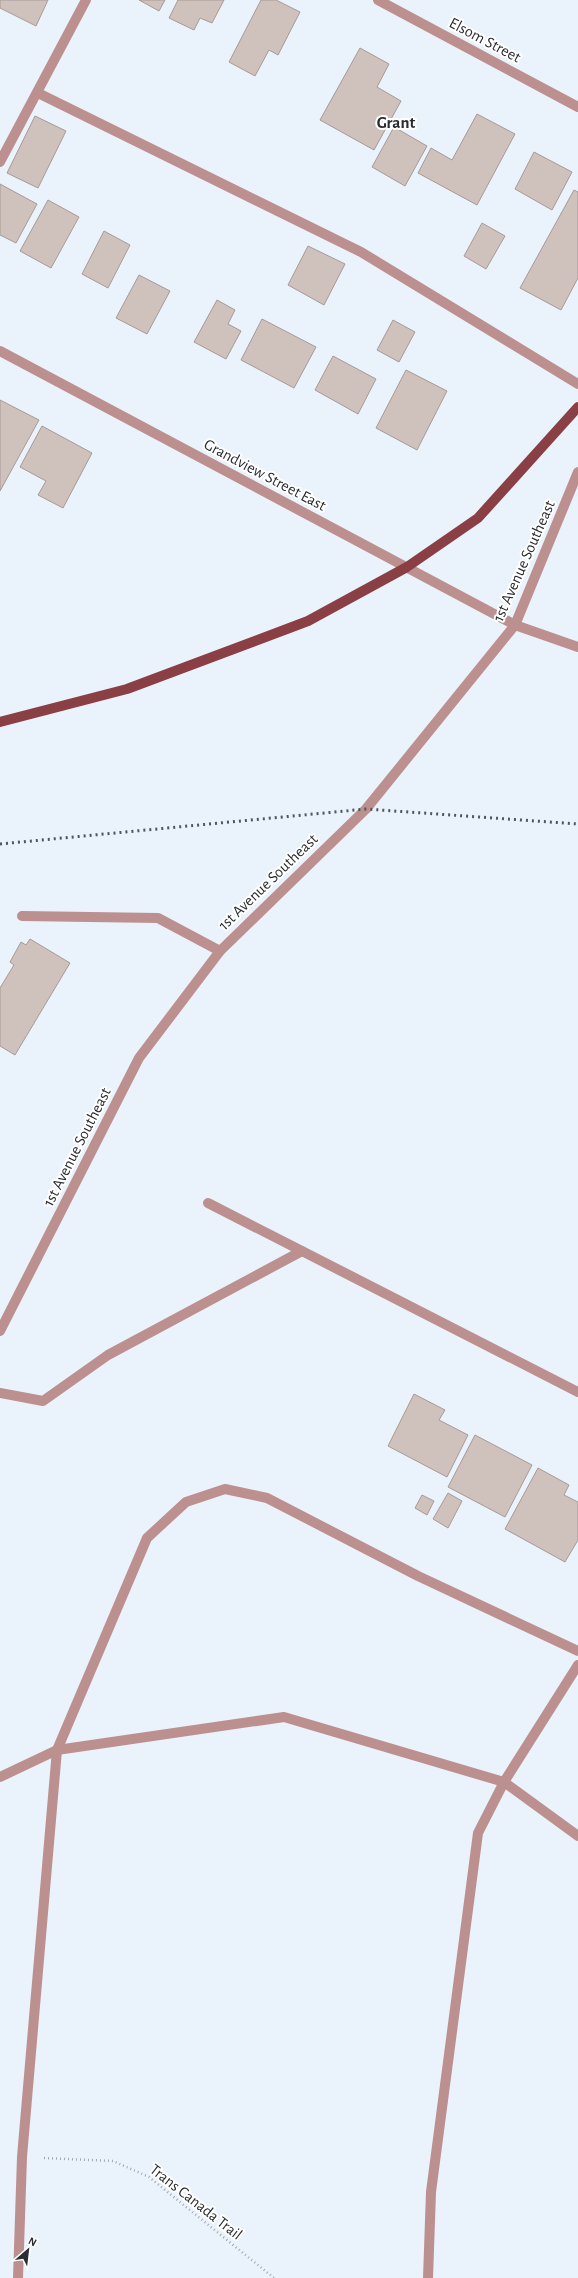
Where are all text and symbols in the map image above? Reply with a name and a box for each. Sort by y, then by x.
street label: Elsom Street [447,15,523,65]
district label: Grant [377,114,415,131]
street label: Grandview Street East [201,436,329,514]
street label: 1st Avenue Southeast [490,498,558,624]
street label: 1st Avenue Southeast [215,831,321,933]
street label: 1st Avenue Southeast [40,1085,114,1209]
street label: Trans Canada Trail [147,2161,245,2243]
north arrow [8,2230,48,2270]
text: N [26,2235,38,2248]

